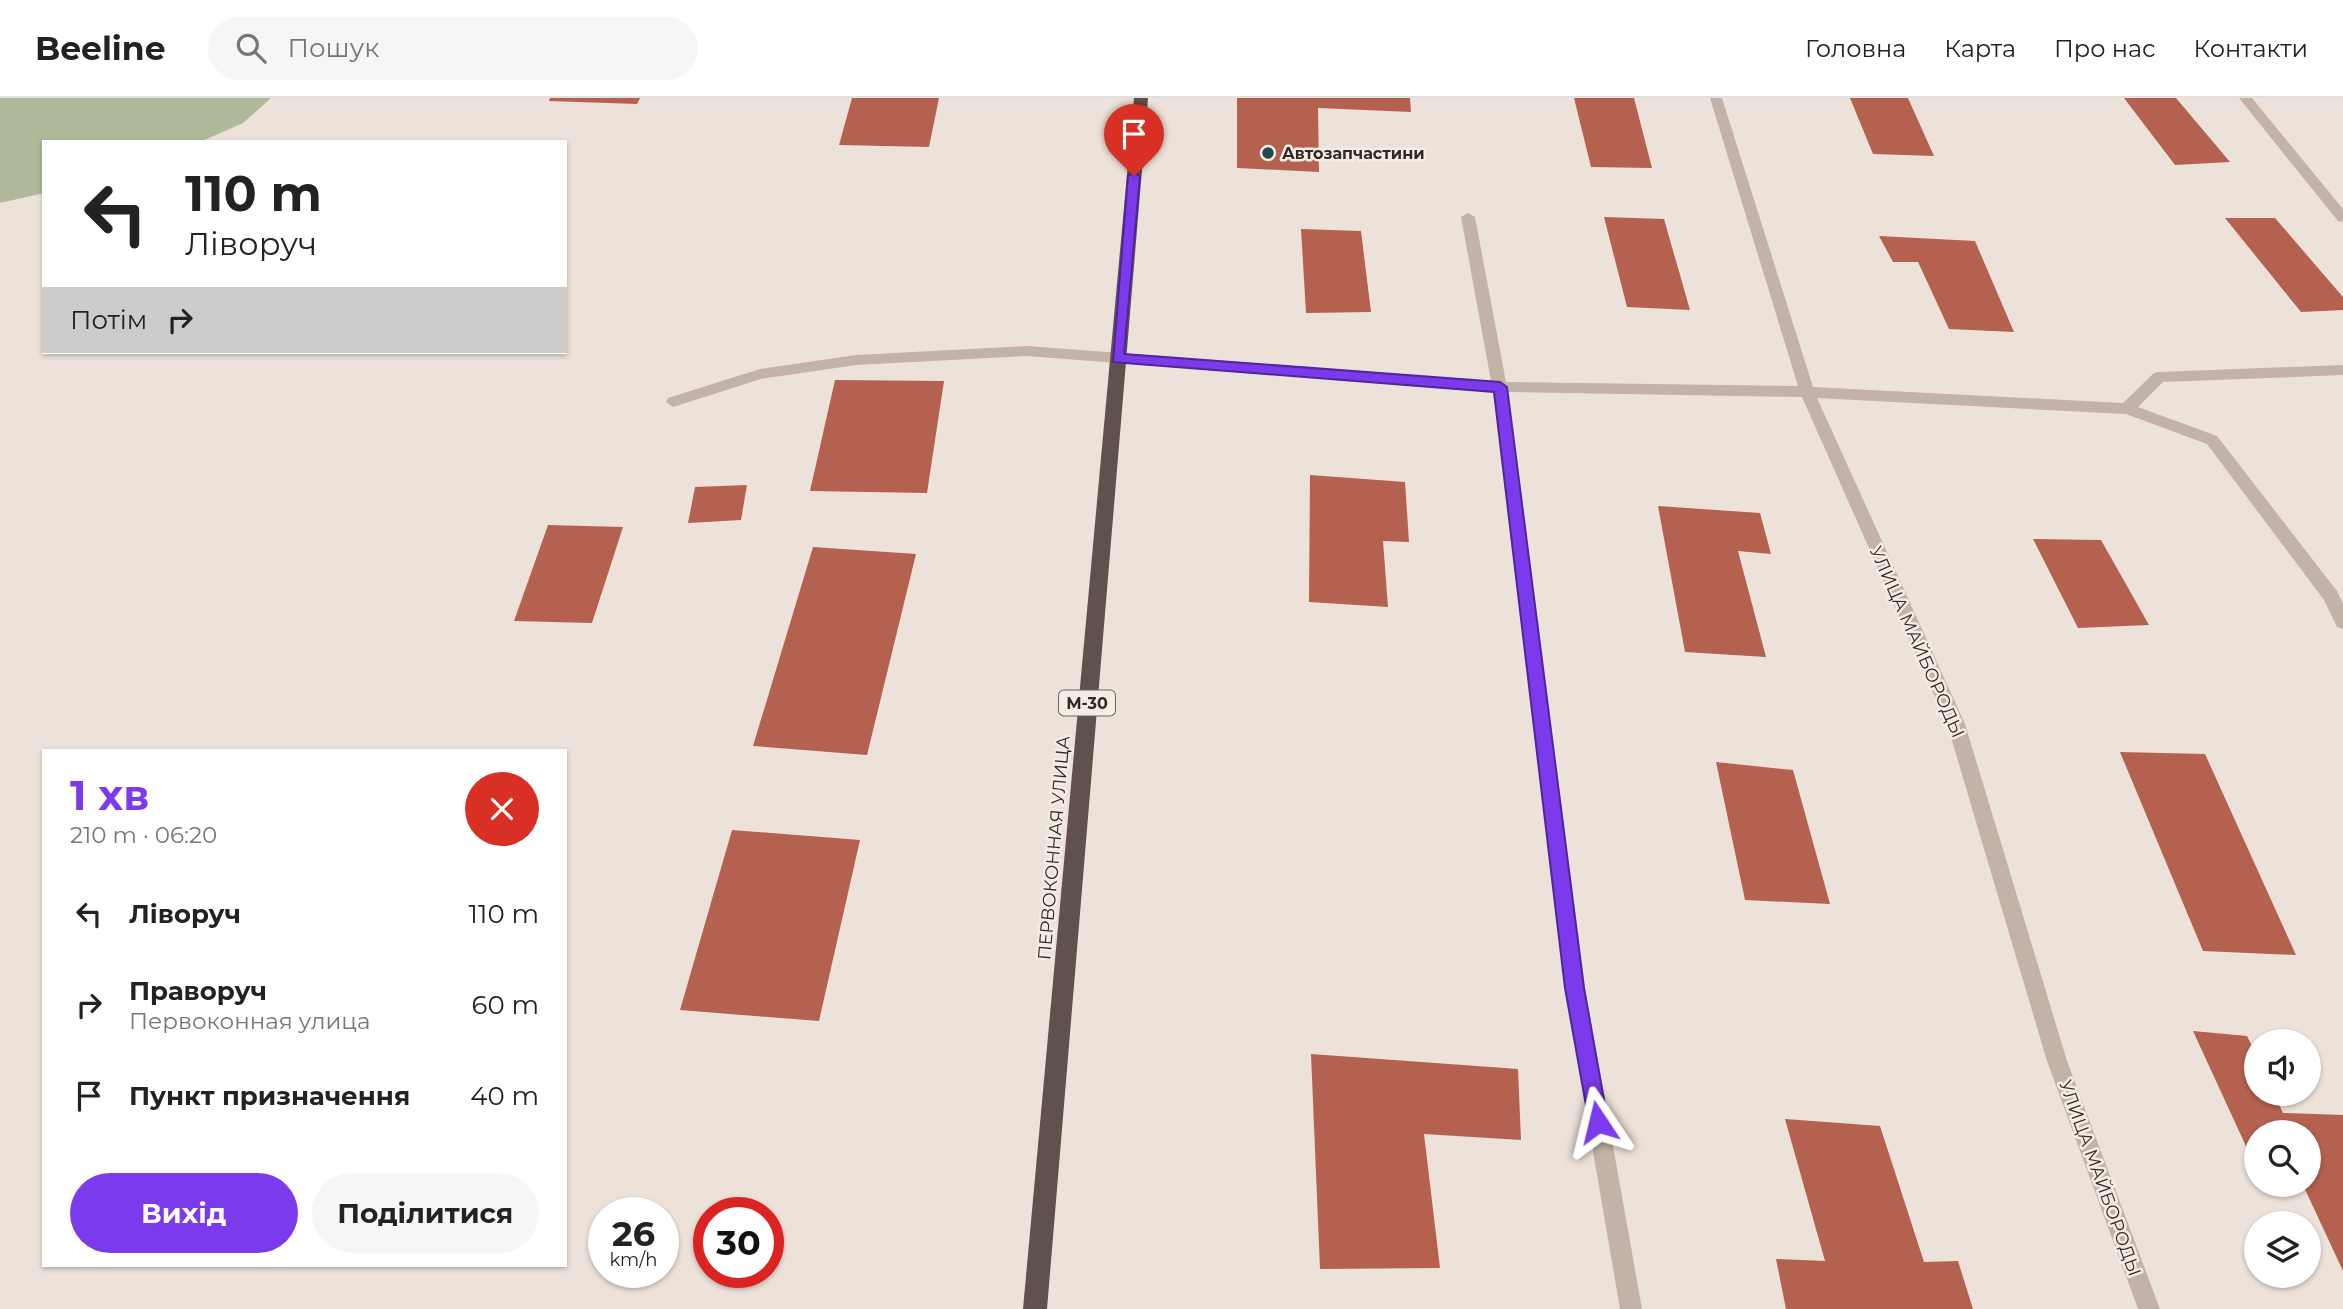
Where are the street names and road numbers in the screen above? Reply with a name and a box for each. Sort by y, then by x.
street label: УЛИЦА МАЙБОРОДЫ [1865,543,1969,741]
road number: М-30 [1059,690,1115,716]
street label: ПЕРВОКОННАЯ УЛИЦА [1033,734,1075,961]
street label: УЛИЦА МАЙБОРОДЫ [2054,1077,2146,1279]

